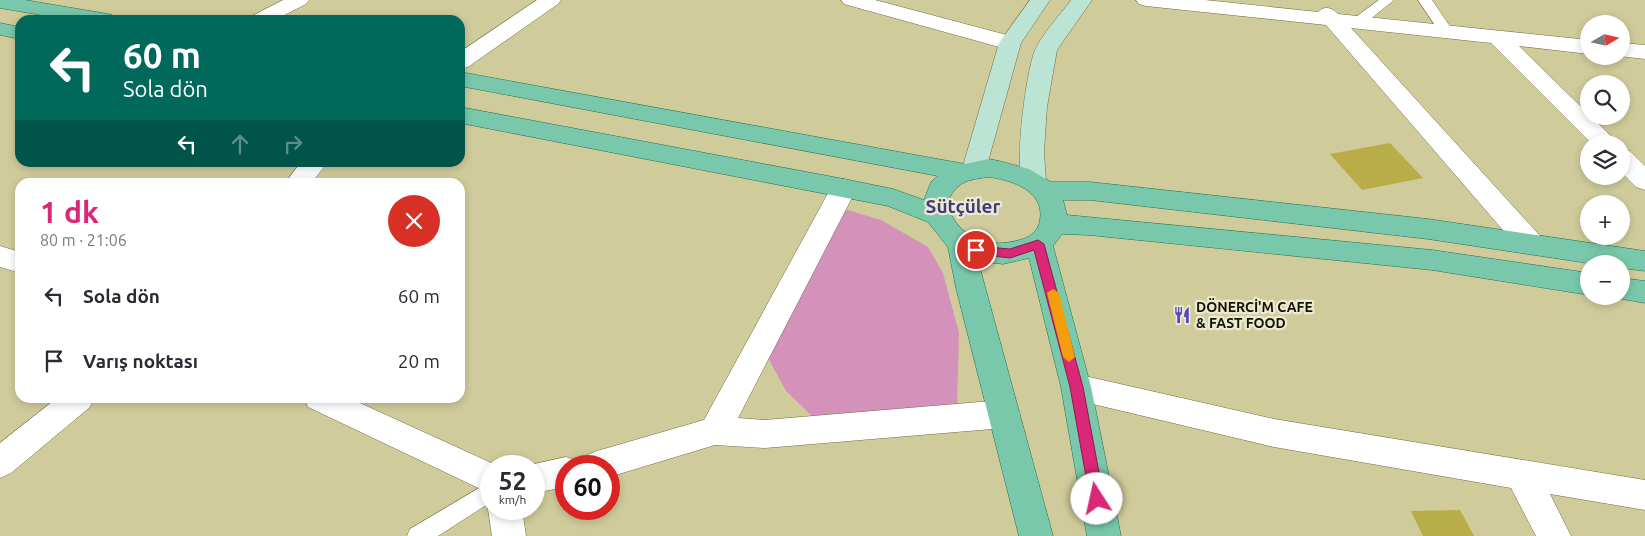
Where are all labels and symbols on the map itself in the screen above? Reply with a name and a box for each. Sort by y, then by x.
north arrow [1580,15,1630,65]
district label: Sütçüler [926,195,1001,217]
pin [955,229,997,271]
place label: DÖNERCİ'M CAFE & FAST FOOD [1196,298,1313,331]
restaurant icon: DÖNERCİ'M CAFE & FAST FOOD [1172,305,1192,325]
speed limit sign: 60 [555,455,620,520]
position arrow [1070,472,1122,524]

